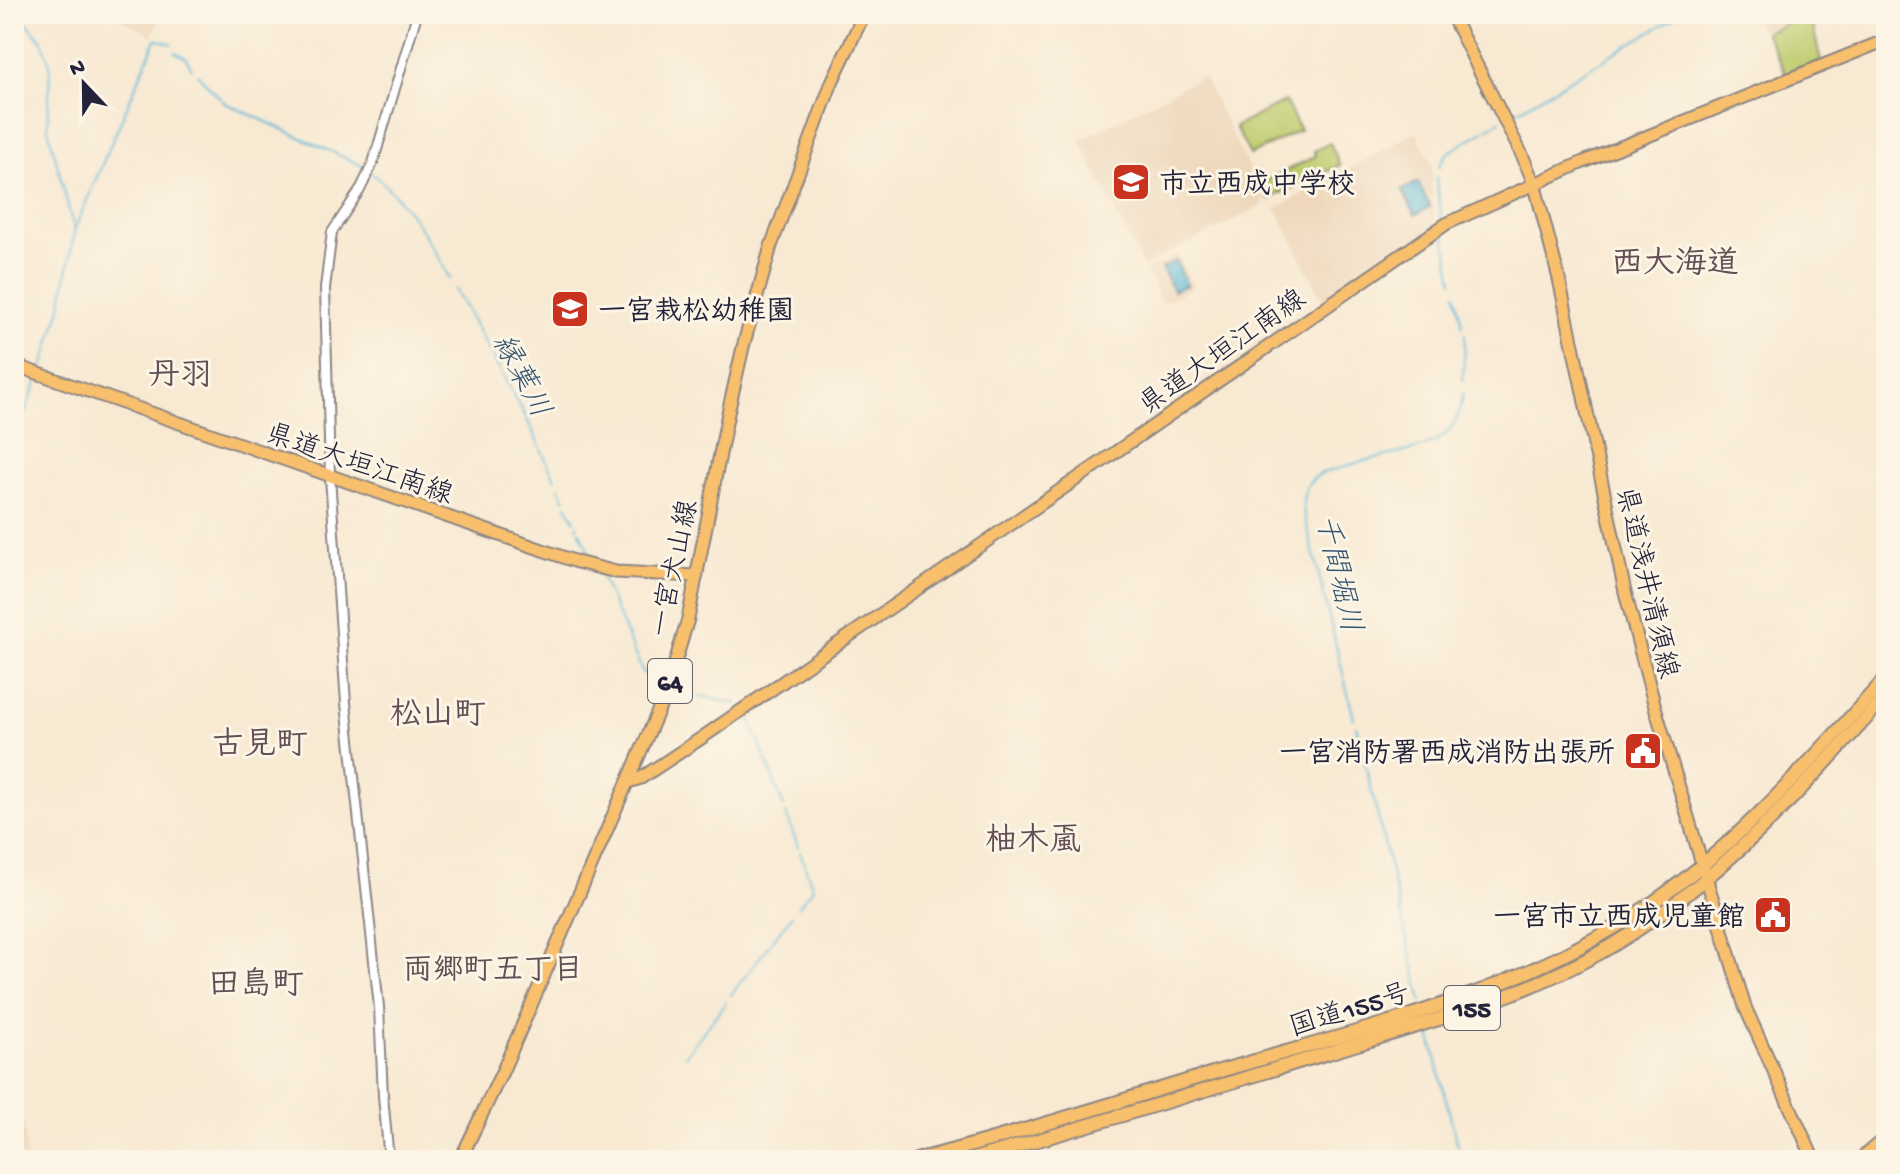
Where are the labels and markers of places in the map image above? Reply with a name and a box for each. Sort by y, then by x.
school or university icon: 市立西成中学校 [1110,161,1152,203]
place label: 市立西成中学校 [1159,168,1355,203]
school or university icon: 一宮栽松幼稚園 [549,288,591,330]
place label: 一宮栽松幼稚園 [598,295,794,330]
public building icon: 一宮消防署西成消防出張所 [1622,730,1664,772]
place label: 一宮消防署西成消防出張所 [1279,737,1615,772]
public building icon: 一宮市立西成児童館 [1752,894,1794,936]
place label: 一宮市立西成児童館 [1493,901,1745,936]

